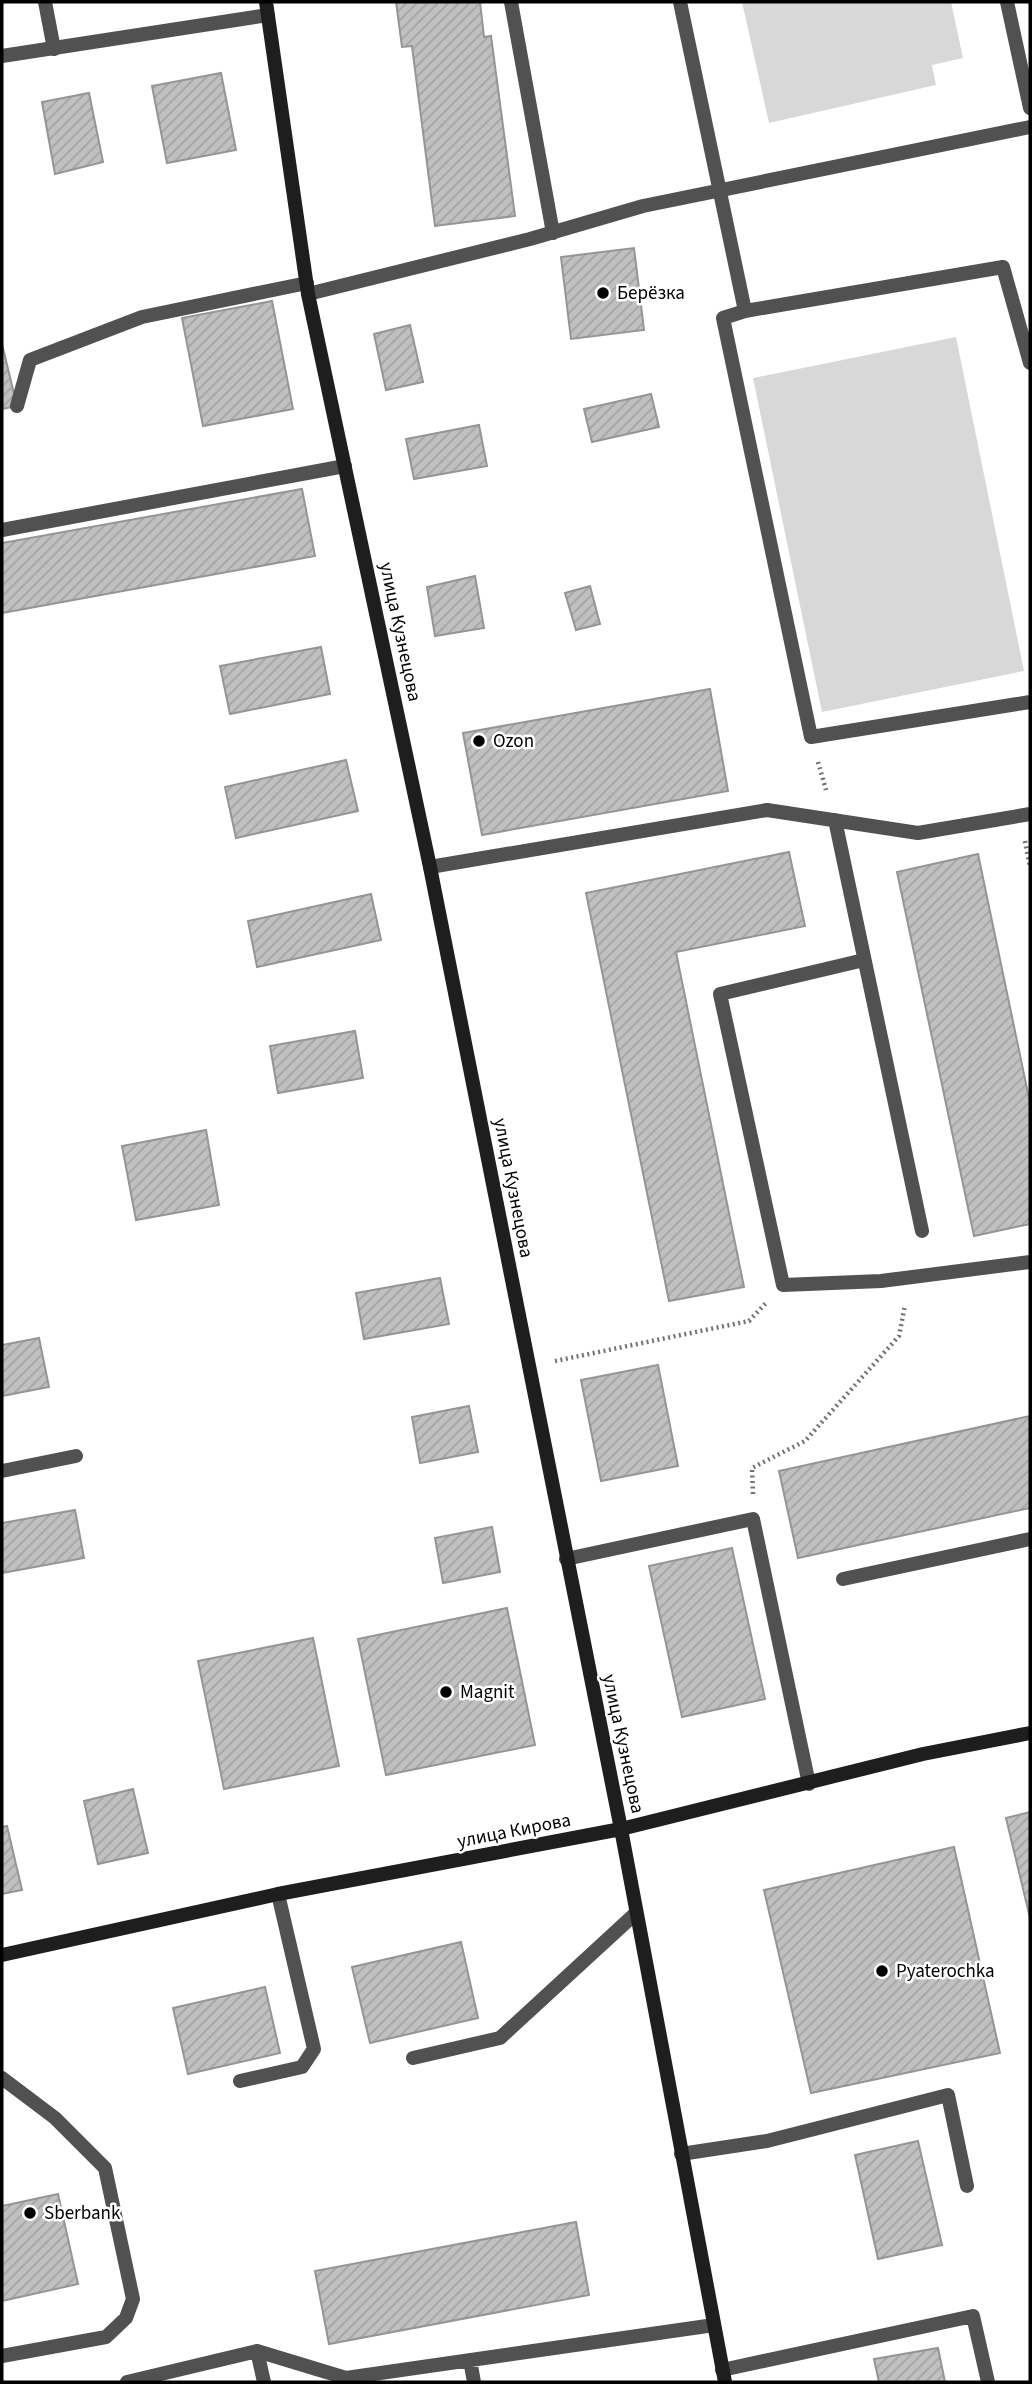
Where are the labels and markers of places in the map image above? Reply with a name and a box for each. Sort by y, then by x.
place label: Берёзка [617,280,685,307]
marker: Берёзка [595,285,611,301]
place label: Ozon [493,728,534,755]
marker: Ozon [471,733,487,749]
place label: Magnit [460,1679,515,1706]
marker: Magnit [438,1684,454,1700]
place label: Pyaterochka [896,1958,995,1985]
marker: Pyaterochka [874,1963,890,1979]
place label: Sberbank [44,2200,121,2227]
marker: Sberbank [22,2205,38,2221]

